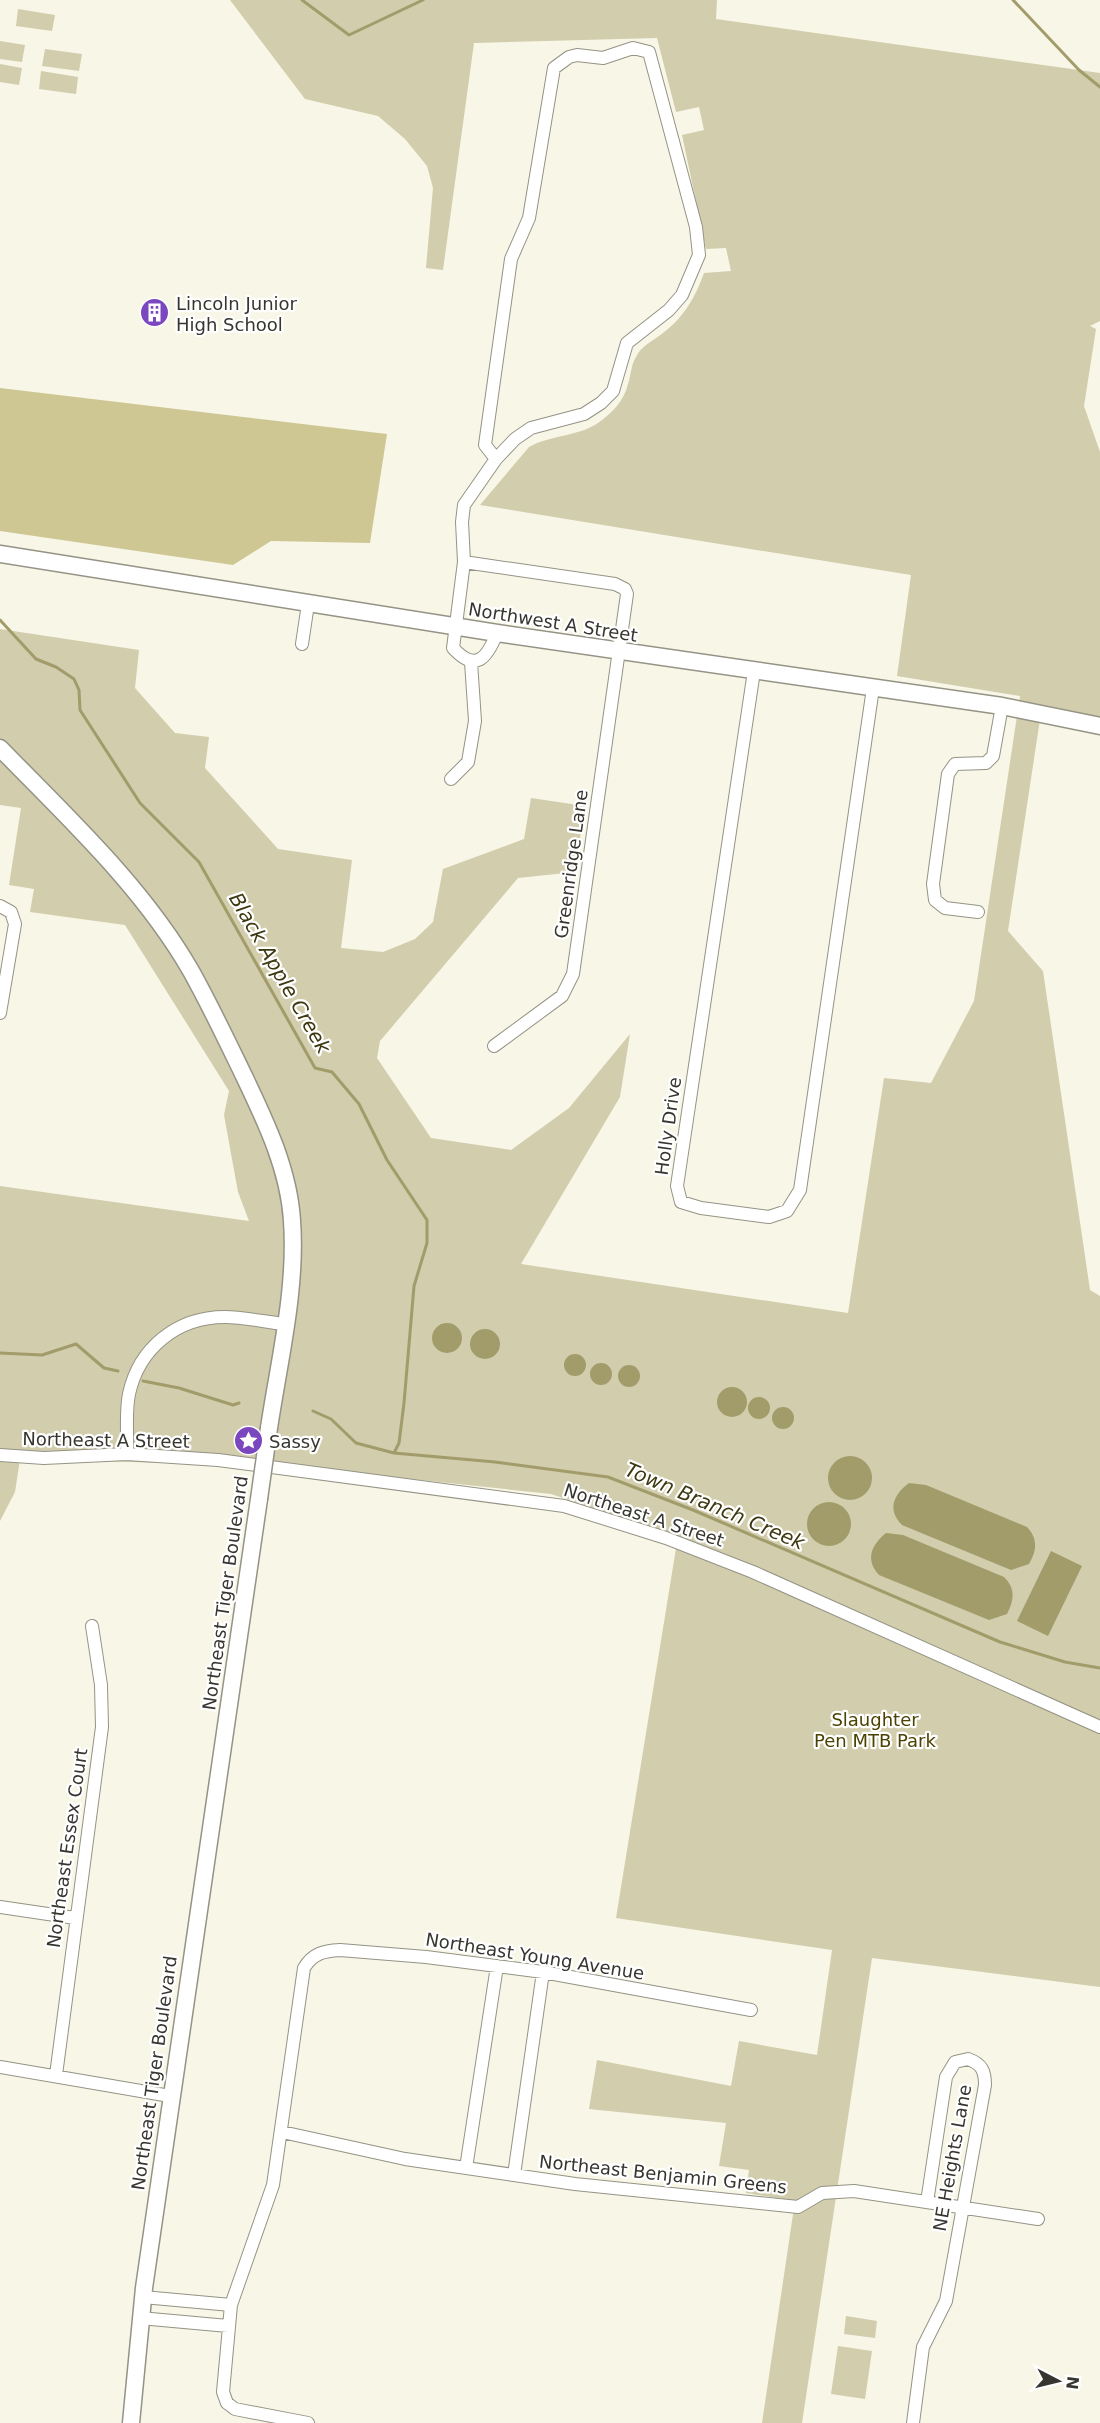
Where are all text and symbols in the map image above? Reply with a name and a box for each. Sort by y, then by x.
place label: Lincoln Junior High School [176,293,298,335]
building icon: Lincoln Junior High School [139,297,171,329]
street label: Northwest A Street [467,598,639,646]
street label: Greenridge Lane [550,788,592,940]
water label: Black Apple Creek [224,888,337,1059]
street label: Holly Drive [651,1076,685,1176]
place icon: Sassy [232,1425,264,1457]
street label: Northeast A Street [22,1428,190,1452]
place label: Sassy [269,1431,321,1452]
water label: Town Branch Creek [622,1457,810,1555]
street label: Northeast Tiger Boulevard [198,1474,252,1712]
street label: Northeast A Street [561,1479,727,1551]
park label: Slaughter Pen MTB Park [814,1709,937,1751]
street label: Northeast Essex Court [43,1747,91,1949]
street label: Northeast Young Avenue [424,1928,646,1984]
street label: Northeast Tiger Boulevard [127,1954,181,2192]
street label: NE Heights Lane [929,2083,975,2233]
street label: Northeast Benjamin Greens [538,2151,788,2197]
north arrow [1028,2351,1088,2411]
text: N [1062,2375,1083,2391]

